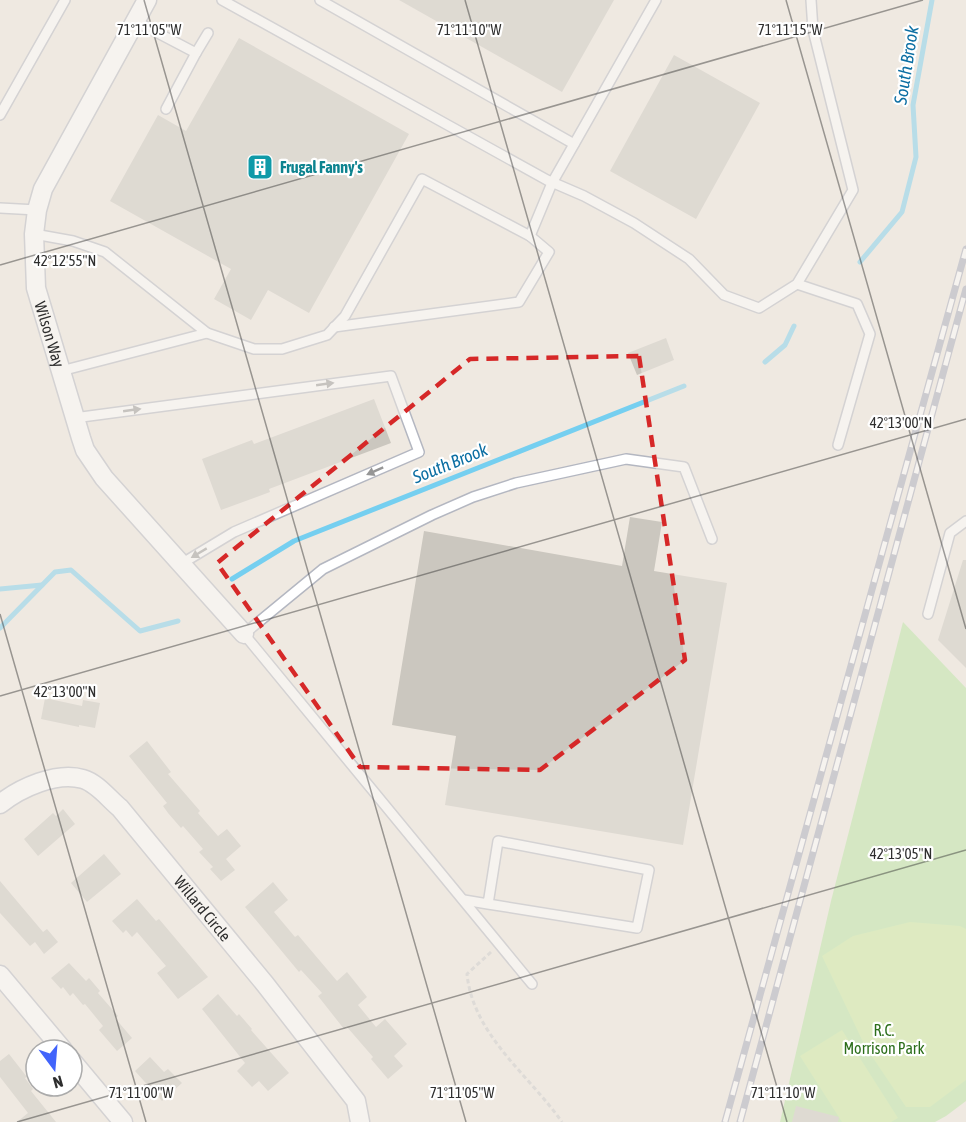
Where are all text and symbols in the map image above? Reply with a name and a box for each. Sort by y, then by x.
text: 71°11'05"W [117,21,181,38]
text: 71°11'10"W [437,21,501,38]
text: 71°11'15"W [758,21,822,38]
water label: South Brook [889,23,923,107]
building icon: Frugal Fanny's [245,152,275,182]
place label: Frugal Fanny's [280,158,363,176]
text: 42°12'55"N [34,252,96,269]
street label: Wilson Way [31,299,68,370]
one-way arrow [316,380,335,389]
one-way arrow [123,406,142,415]
text: 42°13'00"N [870,414,932,431]
water label: South Brook [408,438,492,488]
one-way arrow [366,466,383,475]
one-way arrow [191,548,207,559]
text: 42°13'00"N [34,683,96,700]
text: 42°13'05"N [870,845,932,862]
street label: Willard Circle [171,872,235,945]
park label: R.C. Morrison Park [843,1021,925,1057]
north arrow [24,1038,84,1098]
text: N [51,1072,65,1092]
text: 71°11'00"W [109,1084,173,1101]
text: 71°11'05"W [430,1084,494,1101]
text: 71°11'10"W [751,1084,815,1101]

